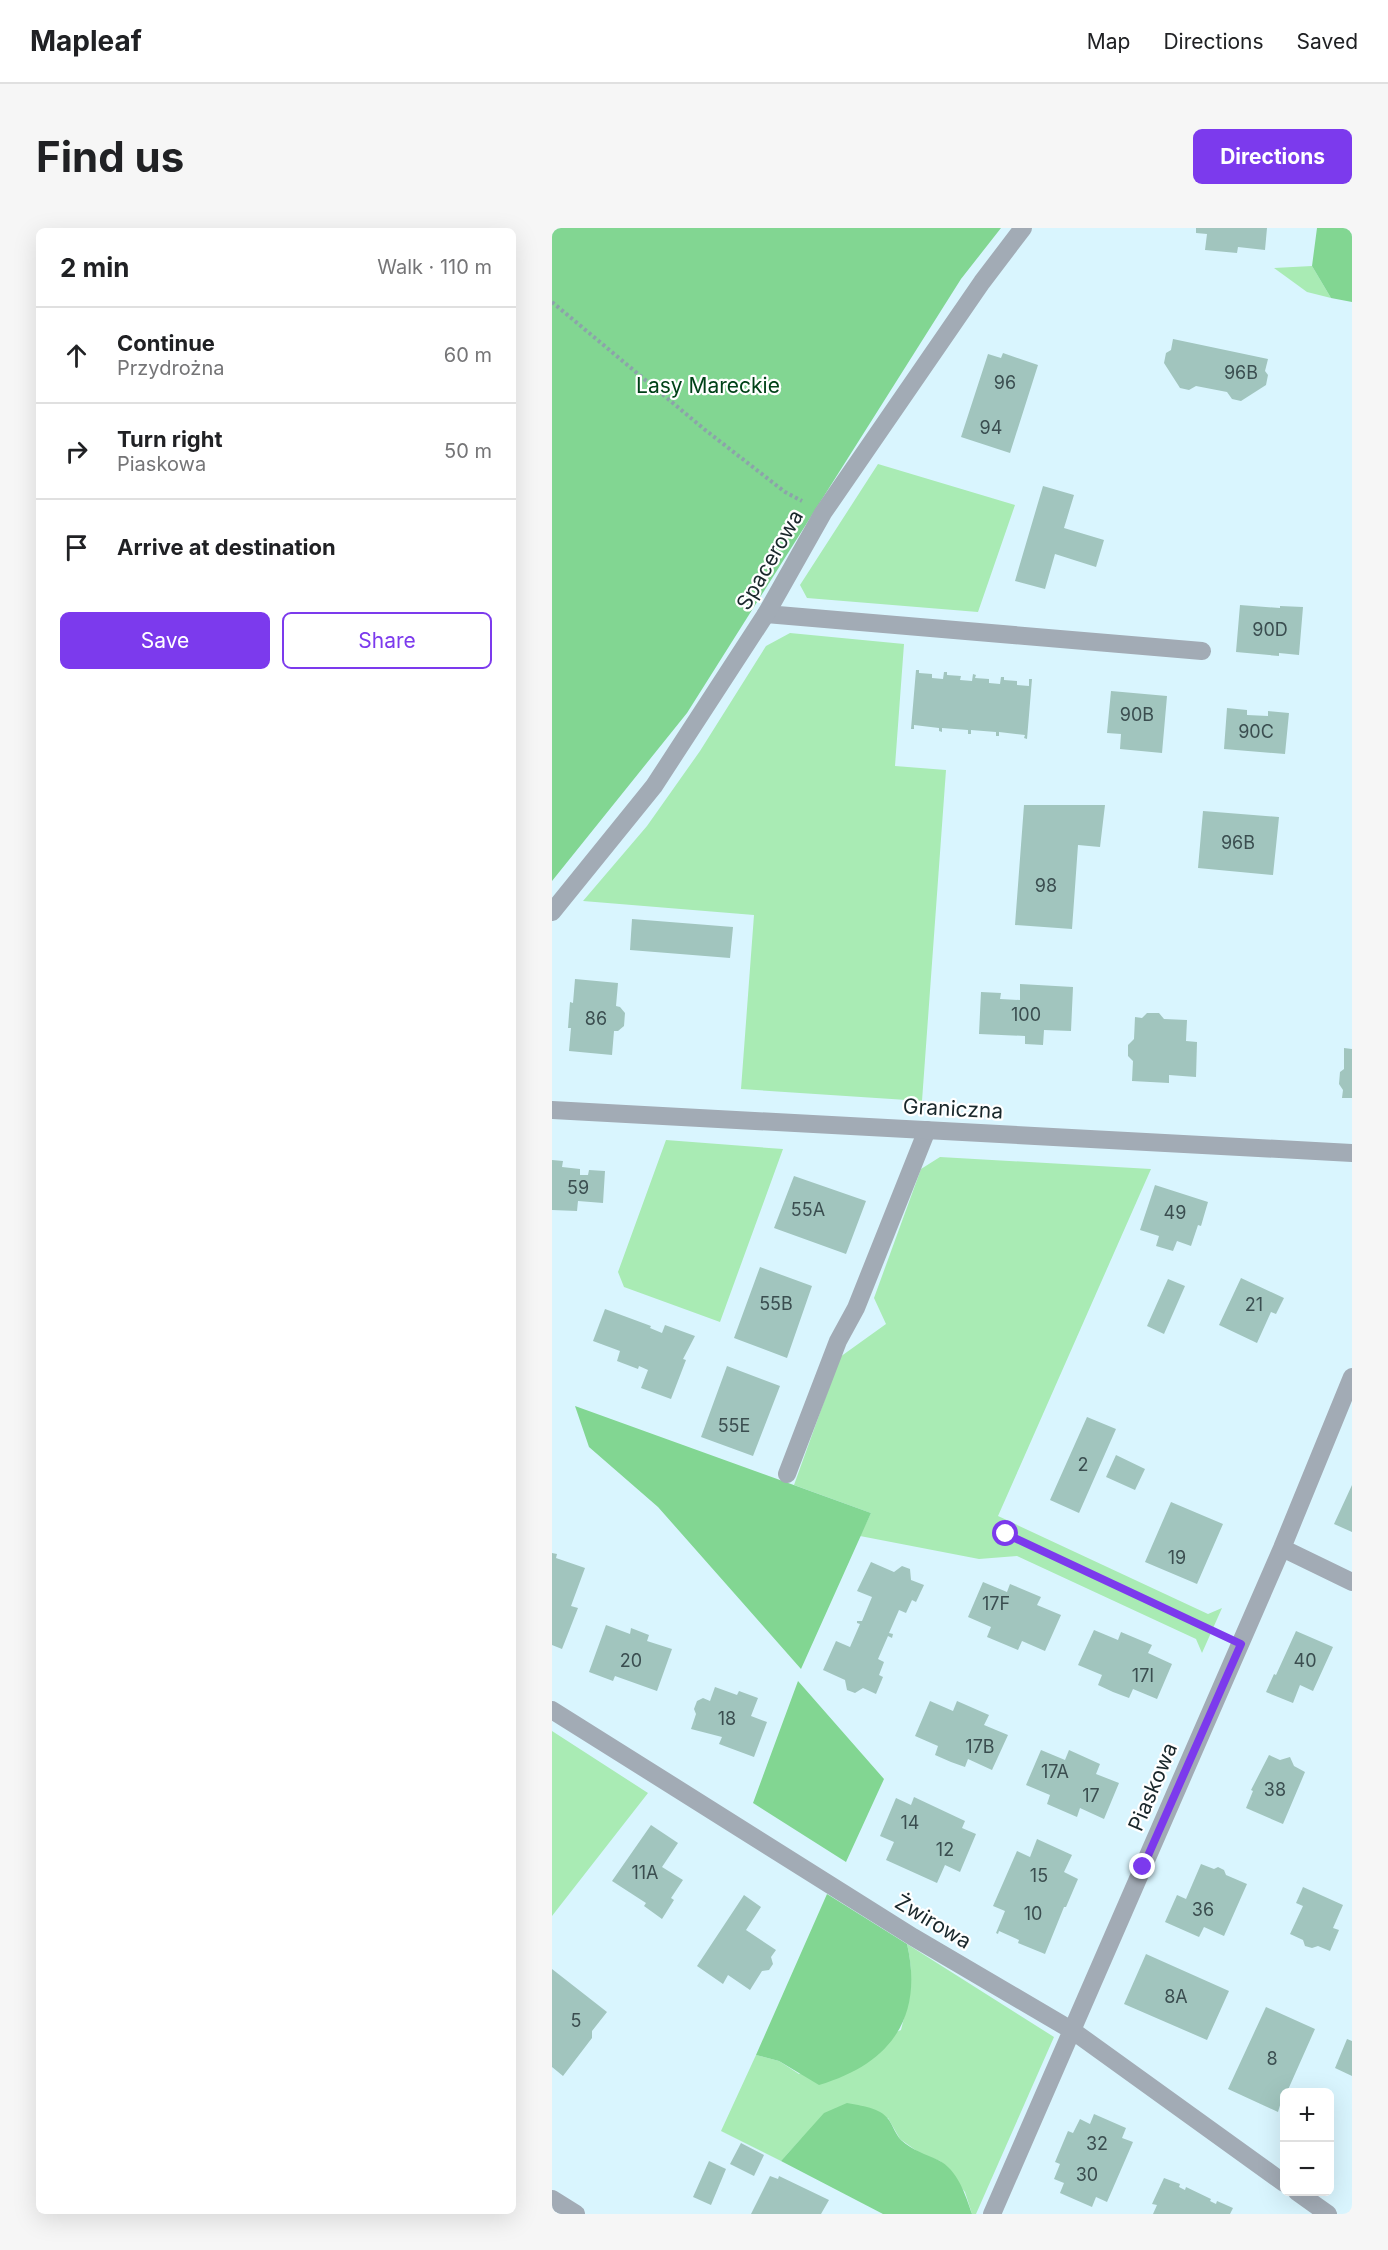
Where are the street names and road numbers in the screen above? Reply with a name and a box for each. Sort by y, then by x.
street label: Spacerowa [731,505,808,614]
street label: Graniczna [902,1093,1004,1124]
street label: Piaskowa [1123,1739,1182,1835]
street label: Żwirowa [891,1888,976,1954]

